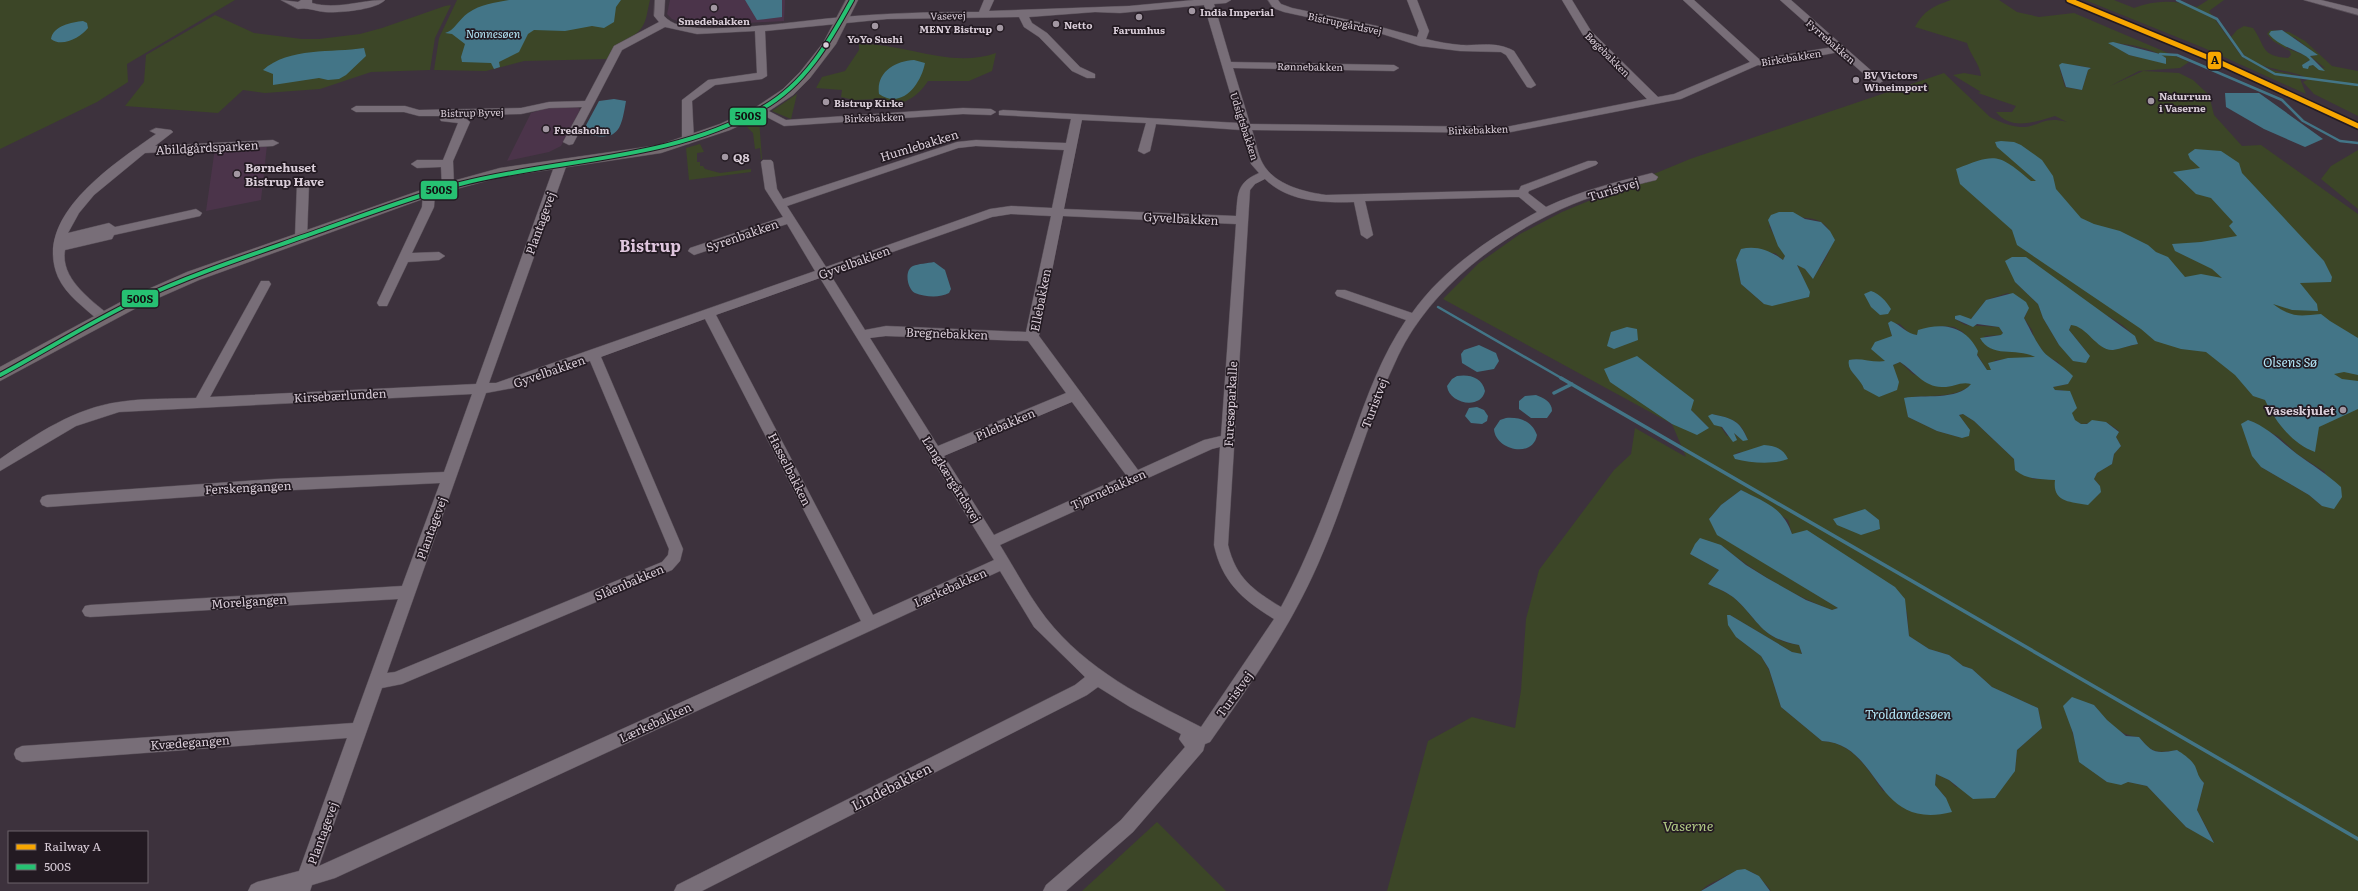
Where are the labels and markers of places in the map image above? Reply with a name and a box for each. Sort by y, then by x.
marker: Smedebakken [709,3,719,13]
place label: India Imperial [1200,4,1274,19]
marker: India Imperial [1187,6,1197,16]
marker: Farumhus [1134,12,1144,22]
place label: Smedebakken [678,13,750,28]
place label: Netto [1064,17,1092,32]
marker: Netto [1051,19,1061,29]
marker: YoYo Sushi [870,21,880,31]
place label: MENY Bistrup [919,21,992,36]
place label: Farumhus [1113,22,1165,37]
marker: MENY Bistrup [995,23,1005,33]
place label: YoYo Sushi [847,31,903,46]
unlabelled marker [821,40,831,50]
place label: BV Victors Wineimport [1864,67,1928,94]
marker: BV Victors Wineimport [1851,75,1861,85]
place label: Naturrum i Vaserne [2159,88,2211,115]
place label: Bistrup Kirke [834,95,904,110]
marker: Naturrum i Vaserne [2146,96,2156,106]
marker: Bistrup Kirke [821,97,831,107]
place label: Fredsholm [554,122,609,137]
marker: Fredsholm [541,124,551,134]
place label: Q8 [733,148,750,166]
marker: Q8 [720,152,730,162]
place label: Børnehuset Bistrup Have [245,158,324,190]
marker: Børnehuset Bistrup Have [232,169,242,179]
place label: Vaseskjulet [2265,401,2336,419]
marker: Vaseskjulet [2338,405,2348,415]

